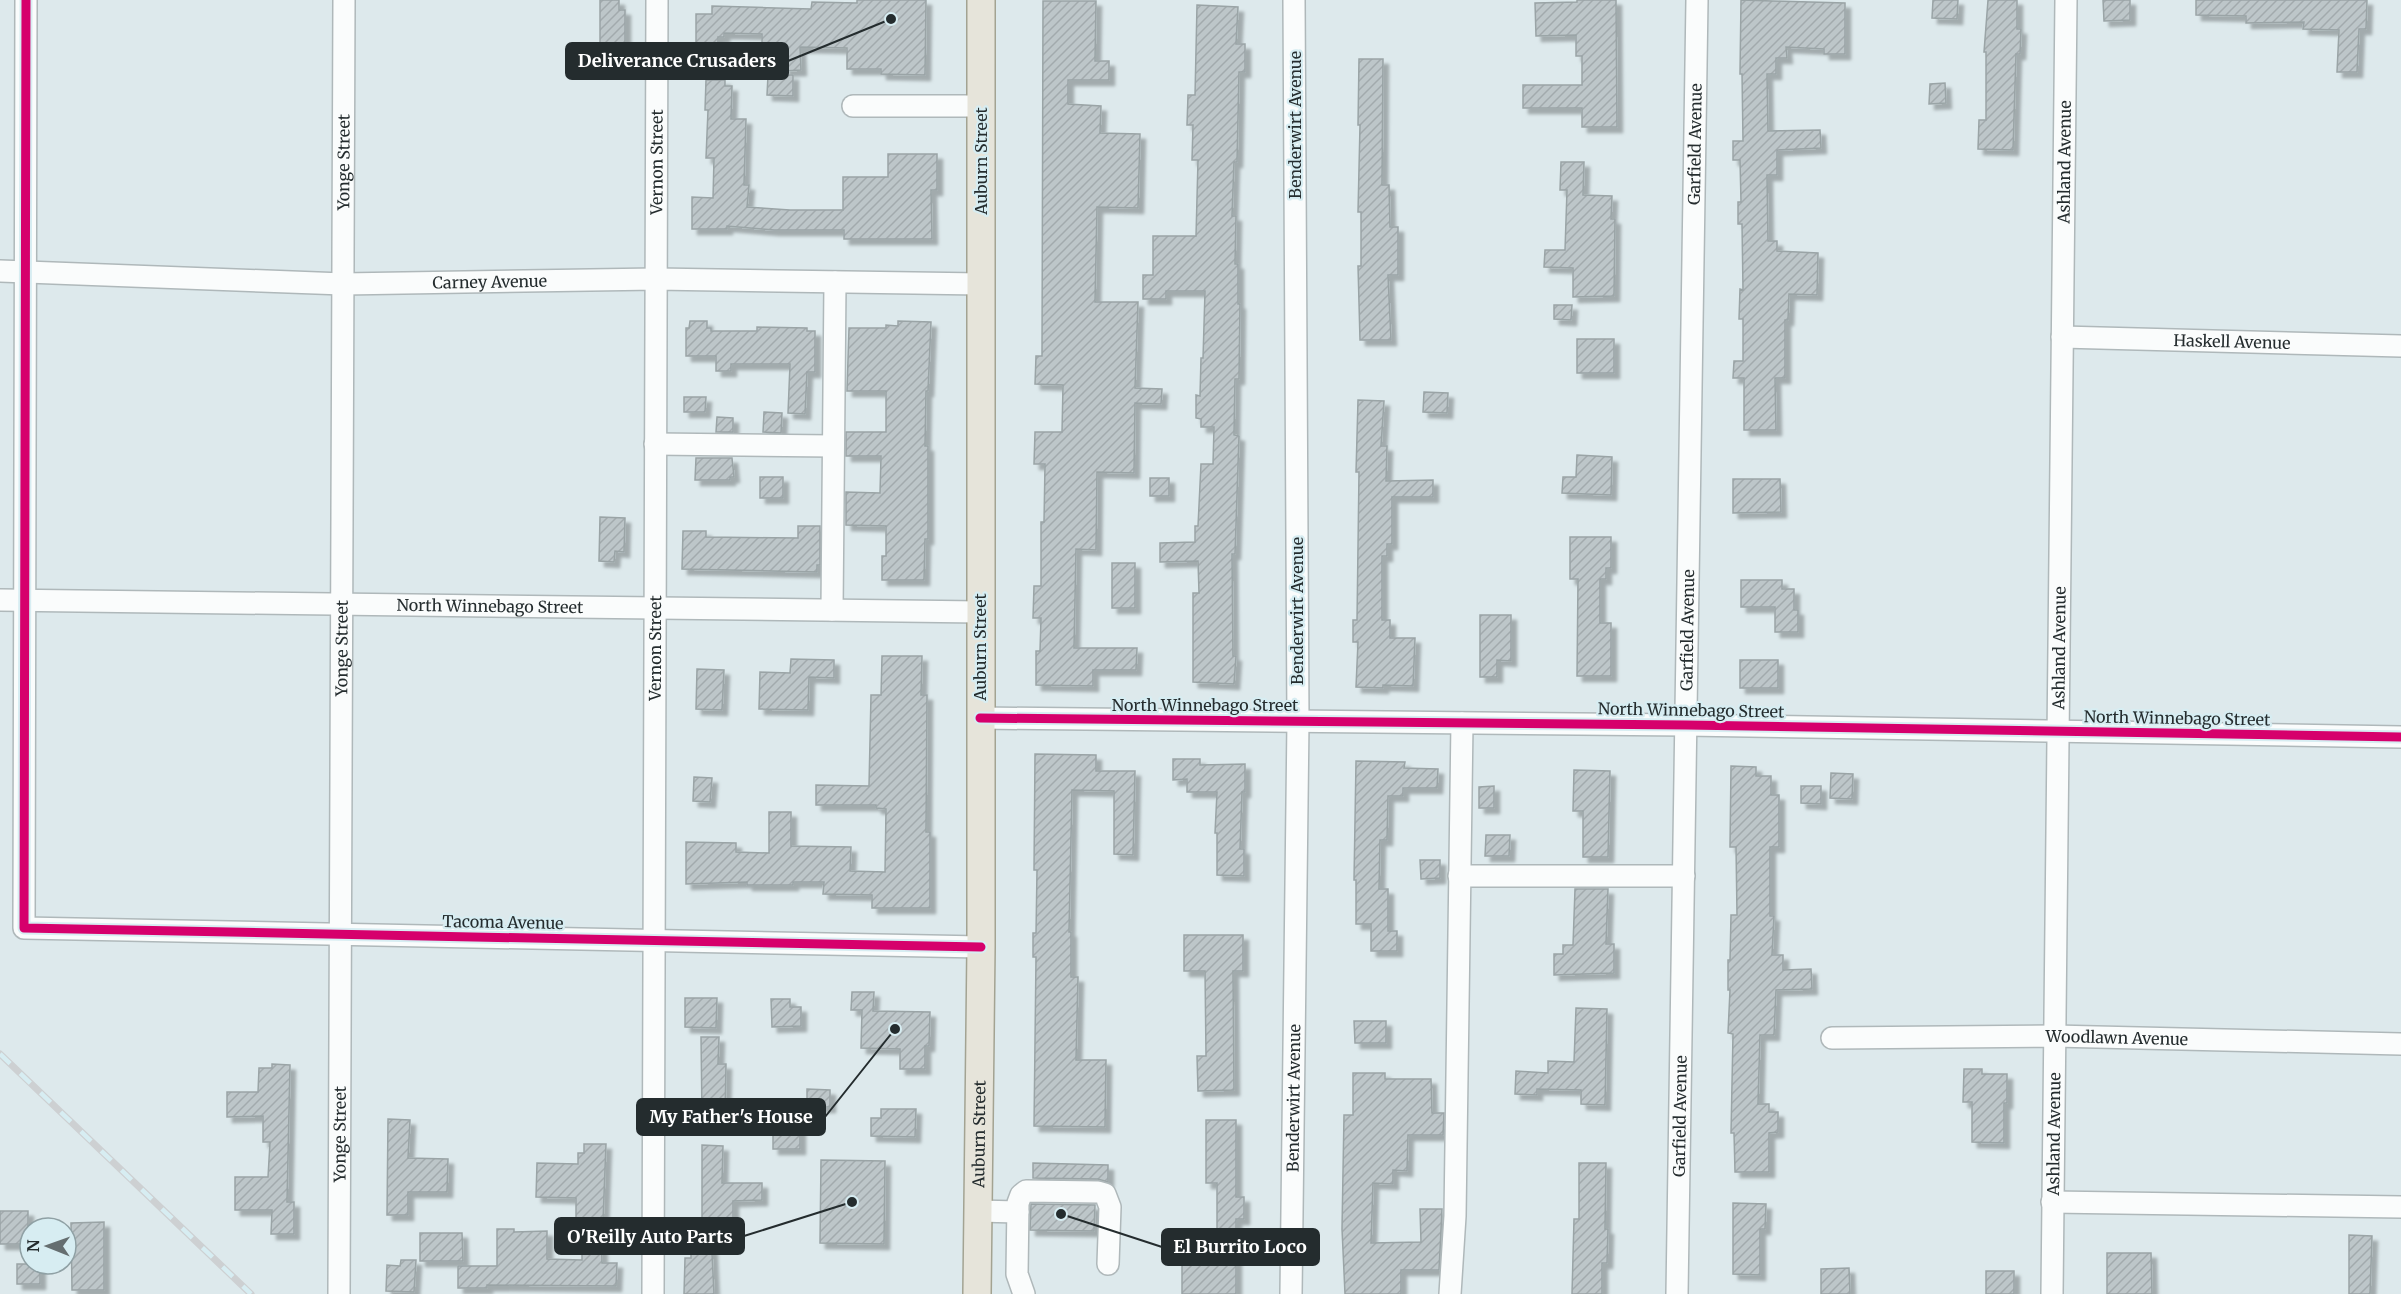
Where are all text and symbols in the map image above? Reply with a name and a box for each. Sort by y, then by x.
callout: Deliverance Crusaders [566,43,788,79]
text: Deliverance Crusaders [578,49,776,72]
street label: Benderwirt Avenue [1285,51,1305,199]
street label: Garfield Avenue [1684,83,1706,205]
street label: Ashland Avenue [2054,100,2075,225]
street label: Auburn Street [971,106,991,216]
street label: Vernon Street [646,108,667,216]
street label: Yonge Street [333,113,354,211]
street label: Carney Avenue [432,271,547,293]
street label: Haskell Avenue [2173,330,2291,353]
street label: Benderwirt Avenue [1287,537,1307,685]
street label: Garfield Avenue [1676,569,1698,691]
street label: Ashland Avenue [2048,586,2070,711]
street label: Auburn Street [970,592,990,702]
street label: Vernon Street [645,594,665,702]
street label: North Winnebago Street [397,595,584,617]
street label: Yonge Street [331,599,352,697]
street label: North Winnebago Street [1112,695,1299,715]
street label: North Winnebago Street [1598,698,1785,722]
street label: North Winnebago Street [2084,706,2271,730]
street label: Tacoma Avenue [442,911,564,933]
street label: Benderwirt Avenue [1282,1024,1304,1172]
street label: Woodlawn Avenue [2045,1026,2188,1049]
street label: Garfield Avenue [1669,1055,1691,1177]
street label: Ashland Avenue [2043,1072,2064,1197]
street label: Auburn Street [968,1079,989,1189]
street label: Yonge Street [329,1085,350,1183]
callout: My Father's House [637,1099,825,1135]
text: My Father's House [649,1105,813,1128]
north arrow [18,1216,78,1276]
callout: O'Reilly Auto Parts [555,1218,744,1254]
text: O'Reilly Auto Parts [567,1225,733,1248]
callout: El Burrito Loco [1162,1229,1319,1265]
text: El Burrito Loco [1173,1235,1307,1258]
text: N [23,1239,43,1252]

